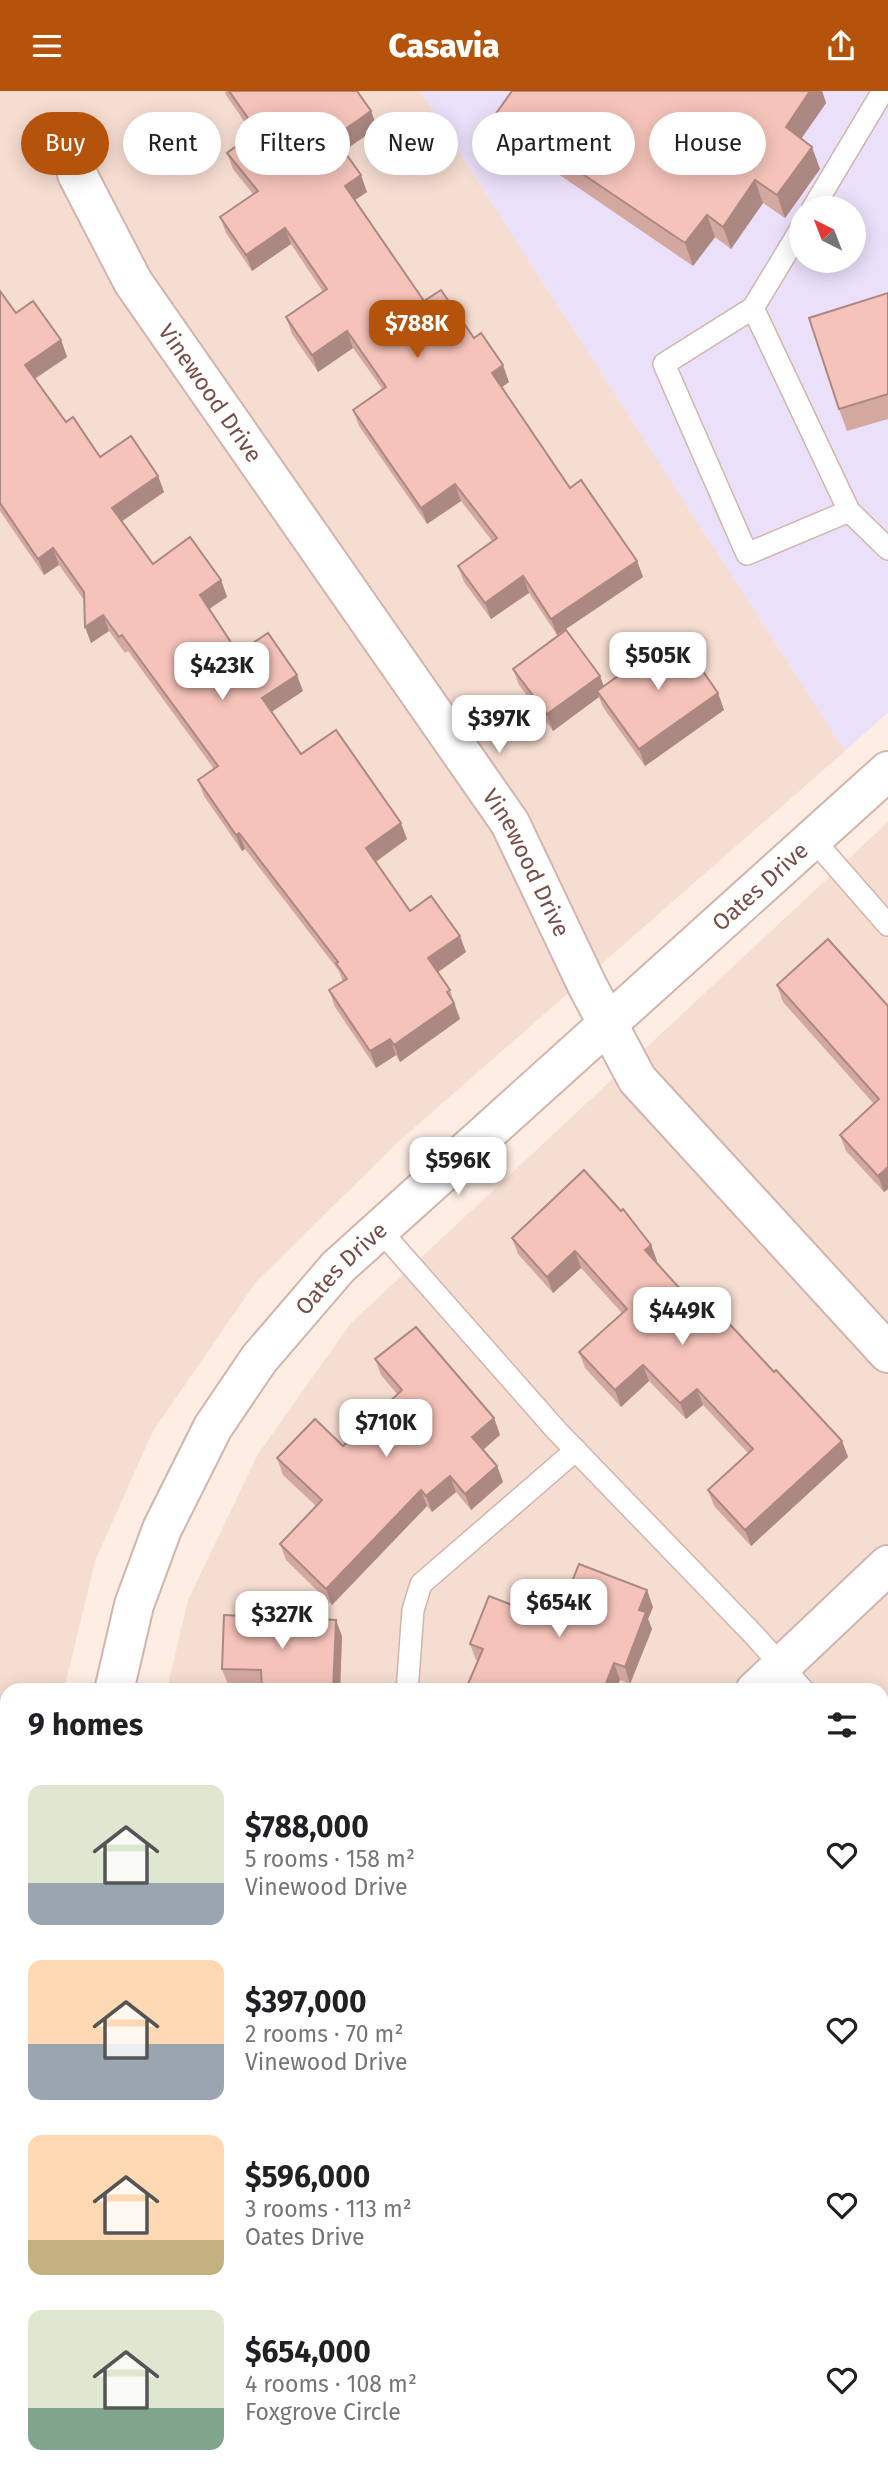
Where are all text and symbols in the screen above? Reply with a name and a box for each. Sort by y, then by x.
icon: menu [28,27,66,65]
text: Casavia [388,27,500,65]
icon: share [822,27,860,65]
chip: Buy [21,112,109,175]
chip: Rent [123,112,221,175]
chip: Filters [235,112,350,175]
chip: New [364,112,458,175]
chip: Apartment [472,112,635,175]
chip: House [649,112,766,175]
north arrow [789,196,866,273]
map controls [789,196,866,273]
pin: $788K [368,301,466,360]
text: $788K [385,309,449,337]
street label: Vinewood Drive [152,318,268,468]
pin: $505K [609,633,707,692]
text: $505K [625,641,691,669]
pin: $423K [173,643,271,702]
text: $423K [190,651,254,679]
pin: $397K [450,695,548,755]
text: $397K [468,704,530,732]
street label: Vinewood Drive [477,784,576,941]
street label: Oates Drive [706,836,814,937]
pin: $596K [409,1137,507,1197]
text: $596K [425,1146,491,1174]
street label: Oates Drive [289,1216,393,1320]
pin: $449K [633,1287,731,1347]
text: $449K [649,1296,715,1324]
pin: $710K [337,1399,435,1459]
text: $710K [355,1408,417,1436]
pin: $654K [510,1579,608,1639]
text: $654K [526,1588,592,1616]
pin: $327K [233,1591,331,1651]
text: $327K [251,1600,313,1628]
icon: filters [823,1706,861,1744]
text: 9 homes [28,1707,143,1743]
text: $788,000 [245,1809,369,1845]
icon: home [84,1813,168,1897]
icon: heart [823,1836,861,1874]
text: 5 rooms · 158 m² [245,1845,415,1873]
text: Vinewood Drive [245,1873,407,1901]
text: $397,000 [245,1984,367,2020]
icon: home [84,1988,168,2072]
icon: heart [823,2011,861,2049]
text: 2 rooms · 70 m² [245,2020,403,2048]
text: Vinewood Drive [245,2048,407,2076]
text: $596,000 [245,2159,370,2195]
icon: home [84,2163,168,2247]
icon: heart [823,2186,861,2224]
text: 3 rooms · 113 m² [245,2195,412,2223]
text: Oates Drive [245,2223,364,2251]
text: $654,000 [245,2334,371,2370]
icon: home [84,2338,168,2422]
icon: heart [823,2361,861,2399]
text: 4 rooms · 108 m² [245,2370,417,2398]
text: Foxgrove Circle [245,2398,401,2426]

